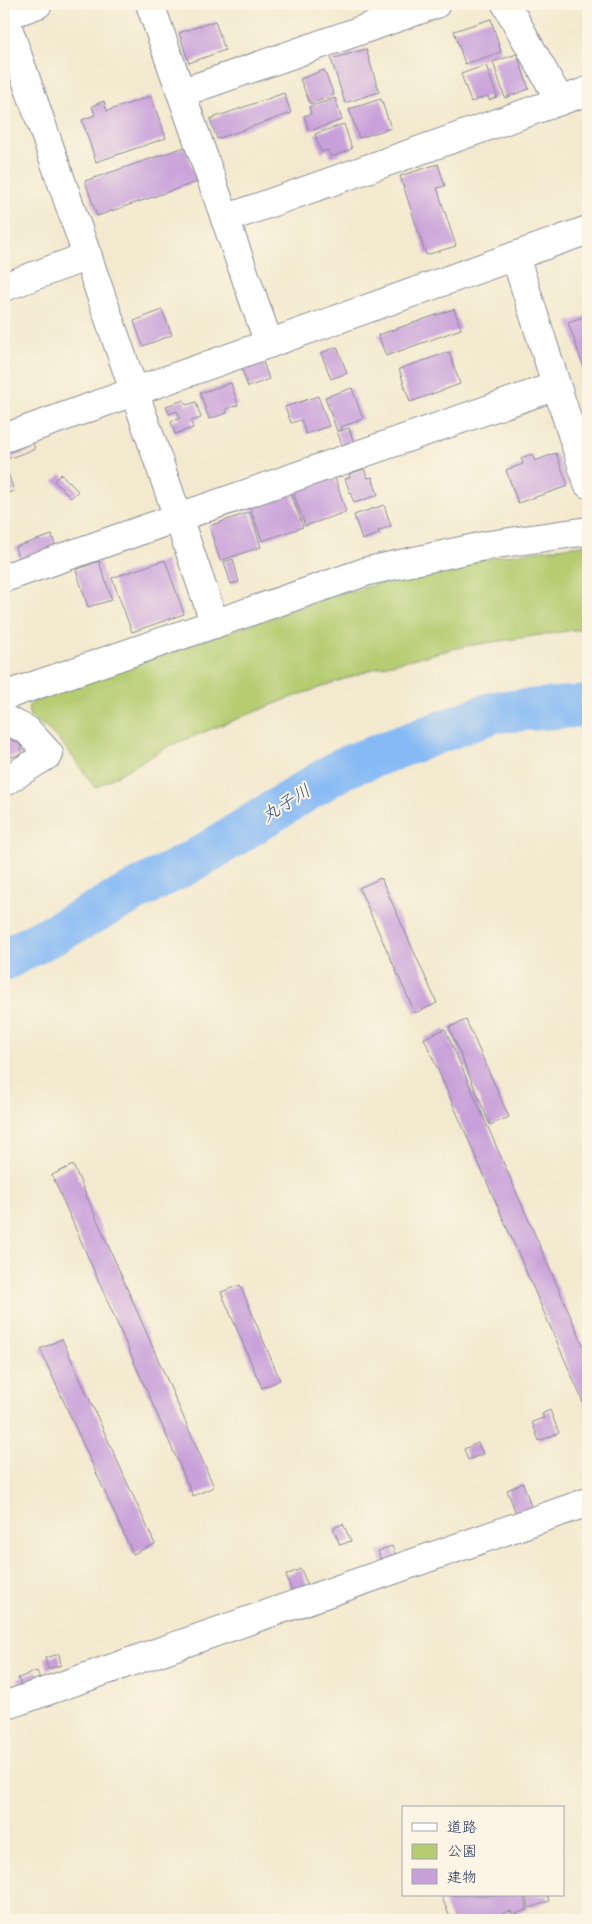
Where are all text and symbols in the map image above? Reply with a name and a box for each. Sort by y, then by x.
water label: 丸子川 [257,779,315,827]
legend [402,1806,564,1896]
text: 道路 [447,1818,477,1836]
text: 公園 [447,1842,477,1860]
text: 建物 [447,1868,477,1886]

